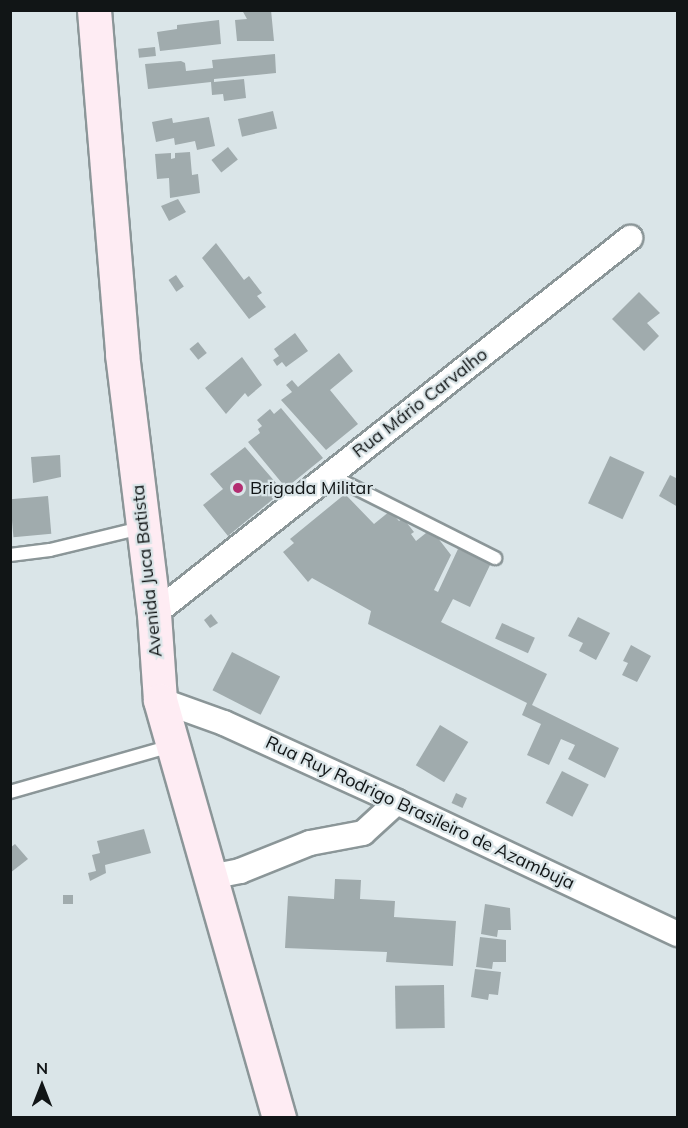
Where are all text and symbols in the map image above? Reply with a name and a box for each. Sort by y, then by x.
street label: Rua Mário Carvalho [348,344,492,462]
place label: Brigada Militar [250,477,373,499]
marker: Brigada Militar [231,481,245,495]
street label: Avenida Juca Batista [127,484,167,658]
street label: Rua Ruy Rodrigo Brasileiro de Azambuja [262,732,578,894]
north arrow [12,1056,72,1116]
text: N [36,1058,48,1078]

